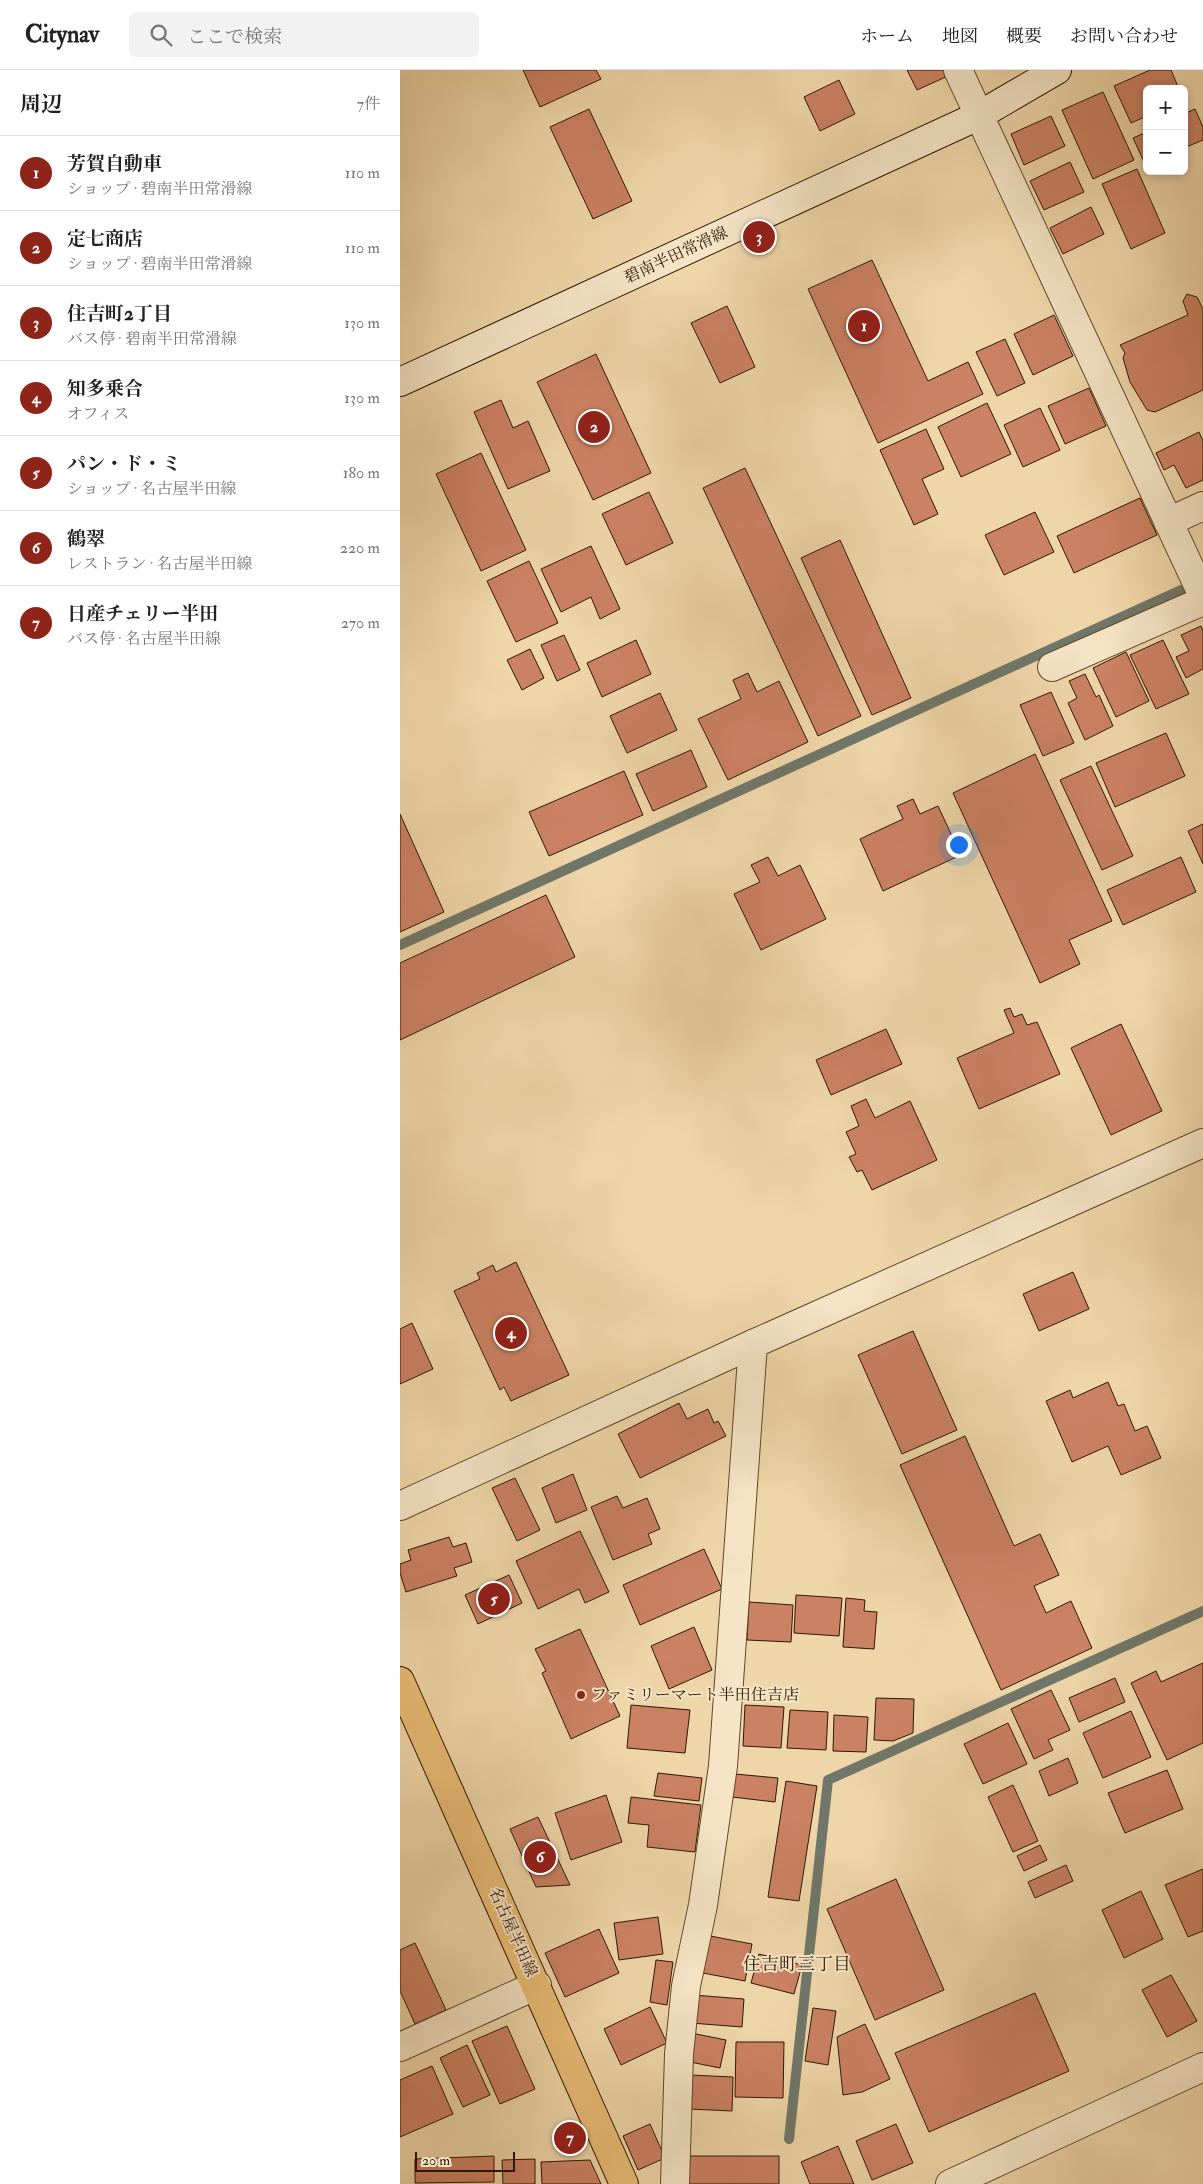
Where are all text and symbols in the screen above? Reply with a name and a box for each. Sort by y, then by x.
search box [129,12,479,57]
text: Citynav [25,19,99,50]
icon: search [147,21,175,49]
text: ここで検索 [187,25,282,49]
text: ホーム [860,25,914,48]
text: 地図 [942,25,978,48]
text: 概要 [1006,25,1042,48]
text: お問い合わせ [1070,25,1178,48]
map controls [1143,85,1188,175]
button: + [1143,85,1188,130]
text: 周辺 [20,91,62,118]
text: 7件 [357,94,380,114]
button: − [1143,130,1188,175]
text: 芳賀自動車 [67,152,162,176]
text: 1 [33,163,39,183]
text: 110 m [345,163,380,183]
text: ショップ · 碧南半田常滑線 [67,179,253,199]
pin: 3 [743,218,775,256]
street label: 碧南半田常滑線 [621,222,731,288]
text: 定七商店 [67,227,143,251]
text: 2 [32,238,40,258]
text: 110 m [345,238,380,258]
text: ショップ · 碧南半田常滑線 [67,254,253,274]
text: 住吉町2丁目 [67,302,172,326]
pin: 1 [848,307,880,345]
text: 3 [33,313,39,333]
text: 130 m [344,313,380,333]
text: バス停 · 碧南半田常滑線 [67,329,237,349]
text: 知多乗合 [67,377,143,401]
text: 4 [32,388,40,408]
text: 130 m [344,388,380,408]
text: オフィス [67,404,129,424]
pin: 2 [578,408,610,446]
text: パン・ド・ミ [67,452,181,476]
text: 5 [32,463,40,483]
text: 180 m [343,463,380,483]
text: ショップ · 名古屋半田線 [67,479,237,499]
text: 鶴翠 [67,527,105,551]
text: 6 [32,538,40,558]
text: 220 m [340,538,380,558]
text: レストラン · 名古屋半田線 [67,554,252,574]
text: 日産チェリー半田 [67,602,218,626]
text: 7 [32,613,40,633]
text: 270 m [341,613,380,633]
text: バス停 · 名古屋半田線 [67,629,221,649]
your location [946,832,972,858]
pin: 4 [495,1314,527,1352]
pin: 5 [478,1580,510,1618]
place label: ファミリーマート半田住吉店 [591,1685,799,1705]
marker: ファミリーマート半田住吉店 [575,1689,587,1701]
pin: 6 [524,1838,556,1876]
street label: 名古屋半田線 [484,1884,542,1980]
district label: 住吉町三丁目 [743,1953,851,1976]
pin: 7 [554,2119,586,2157]
scale bar [415,2149,515,2172]
text: 20 m [422,2152,450,2169]

